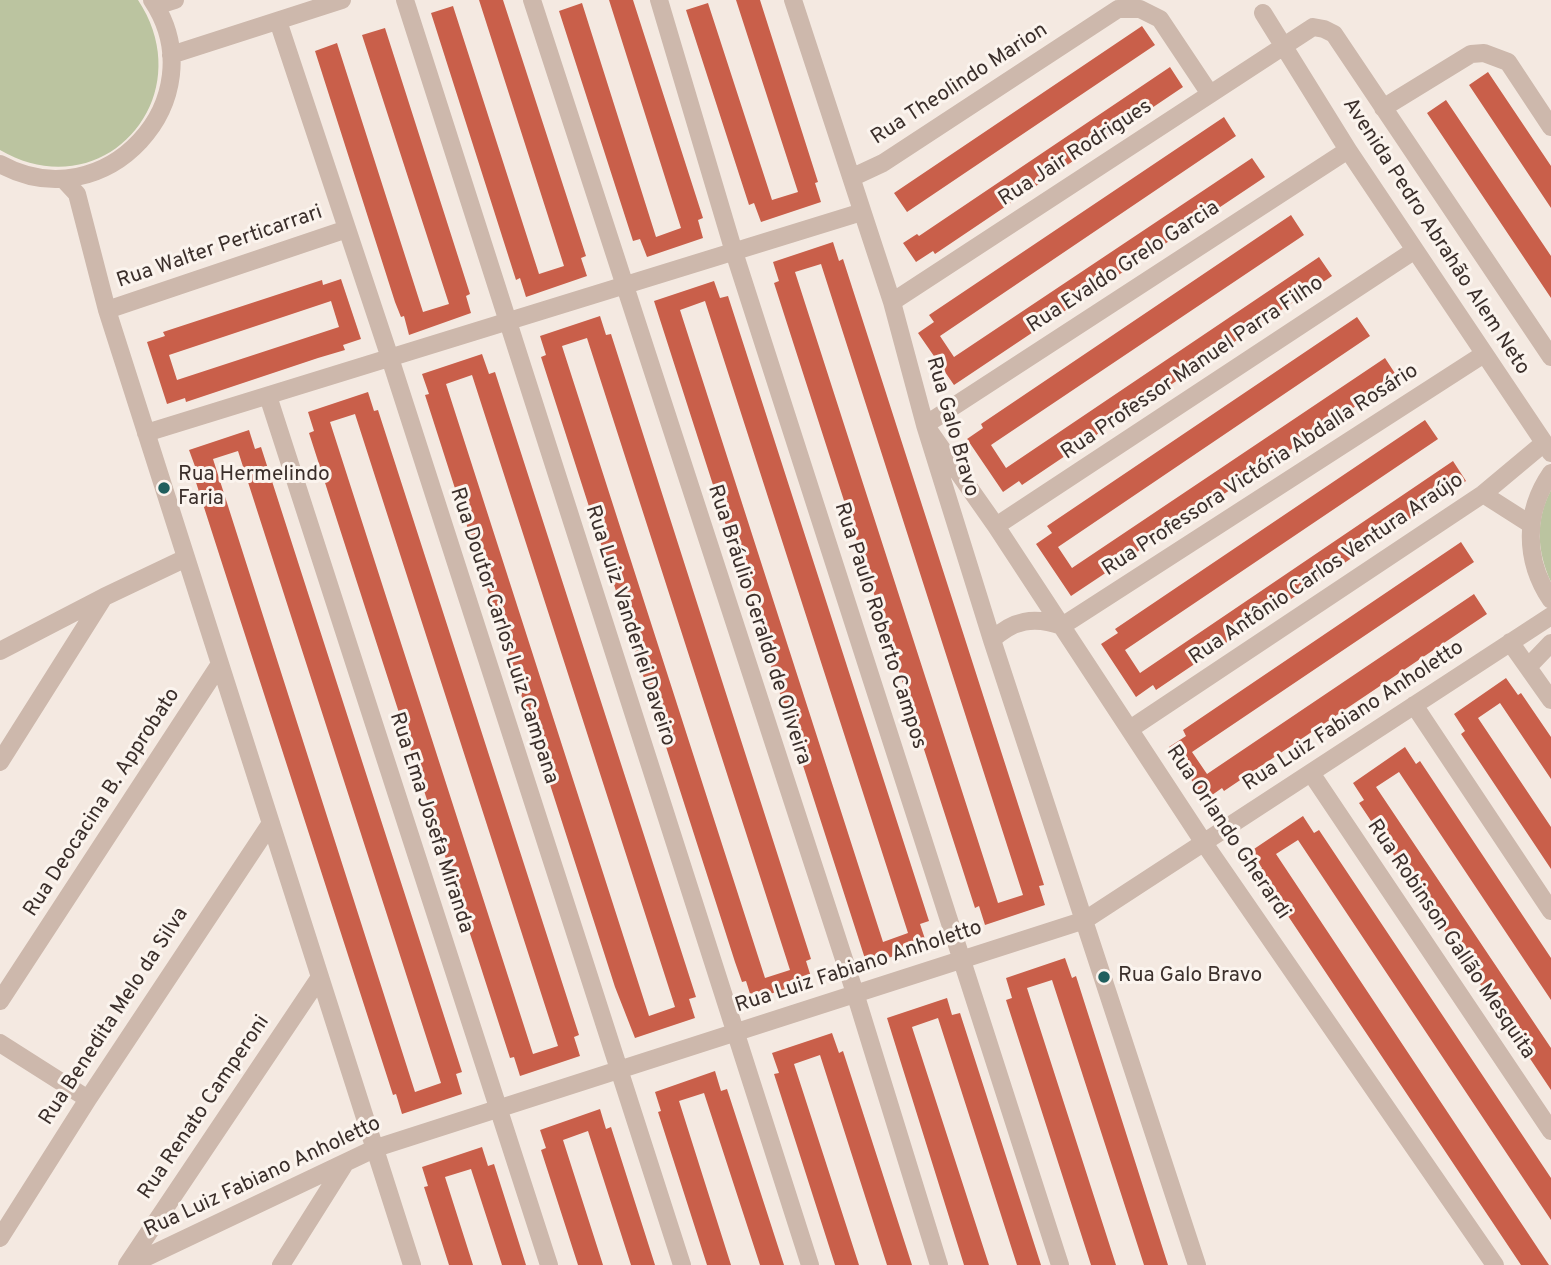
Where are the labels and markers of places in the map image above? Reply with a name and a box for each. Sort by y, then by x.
place label: Rua Hermelindo Faria [178,463,330,513]
marker: Rua Hermelindo Faria [156,480,172,496]
place label: Rua Galo Bravo [1118,964,1262,990]
marker: Rua Galo Bravo [1096,969,1112,985]

